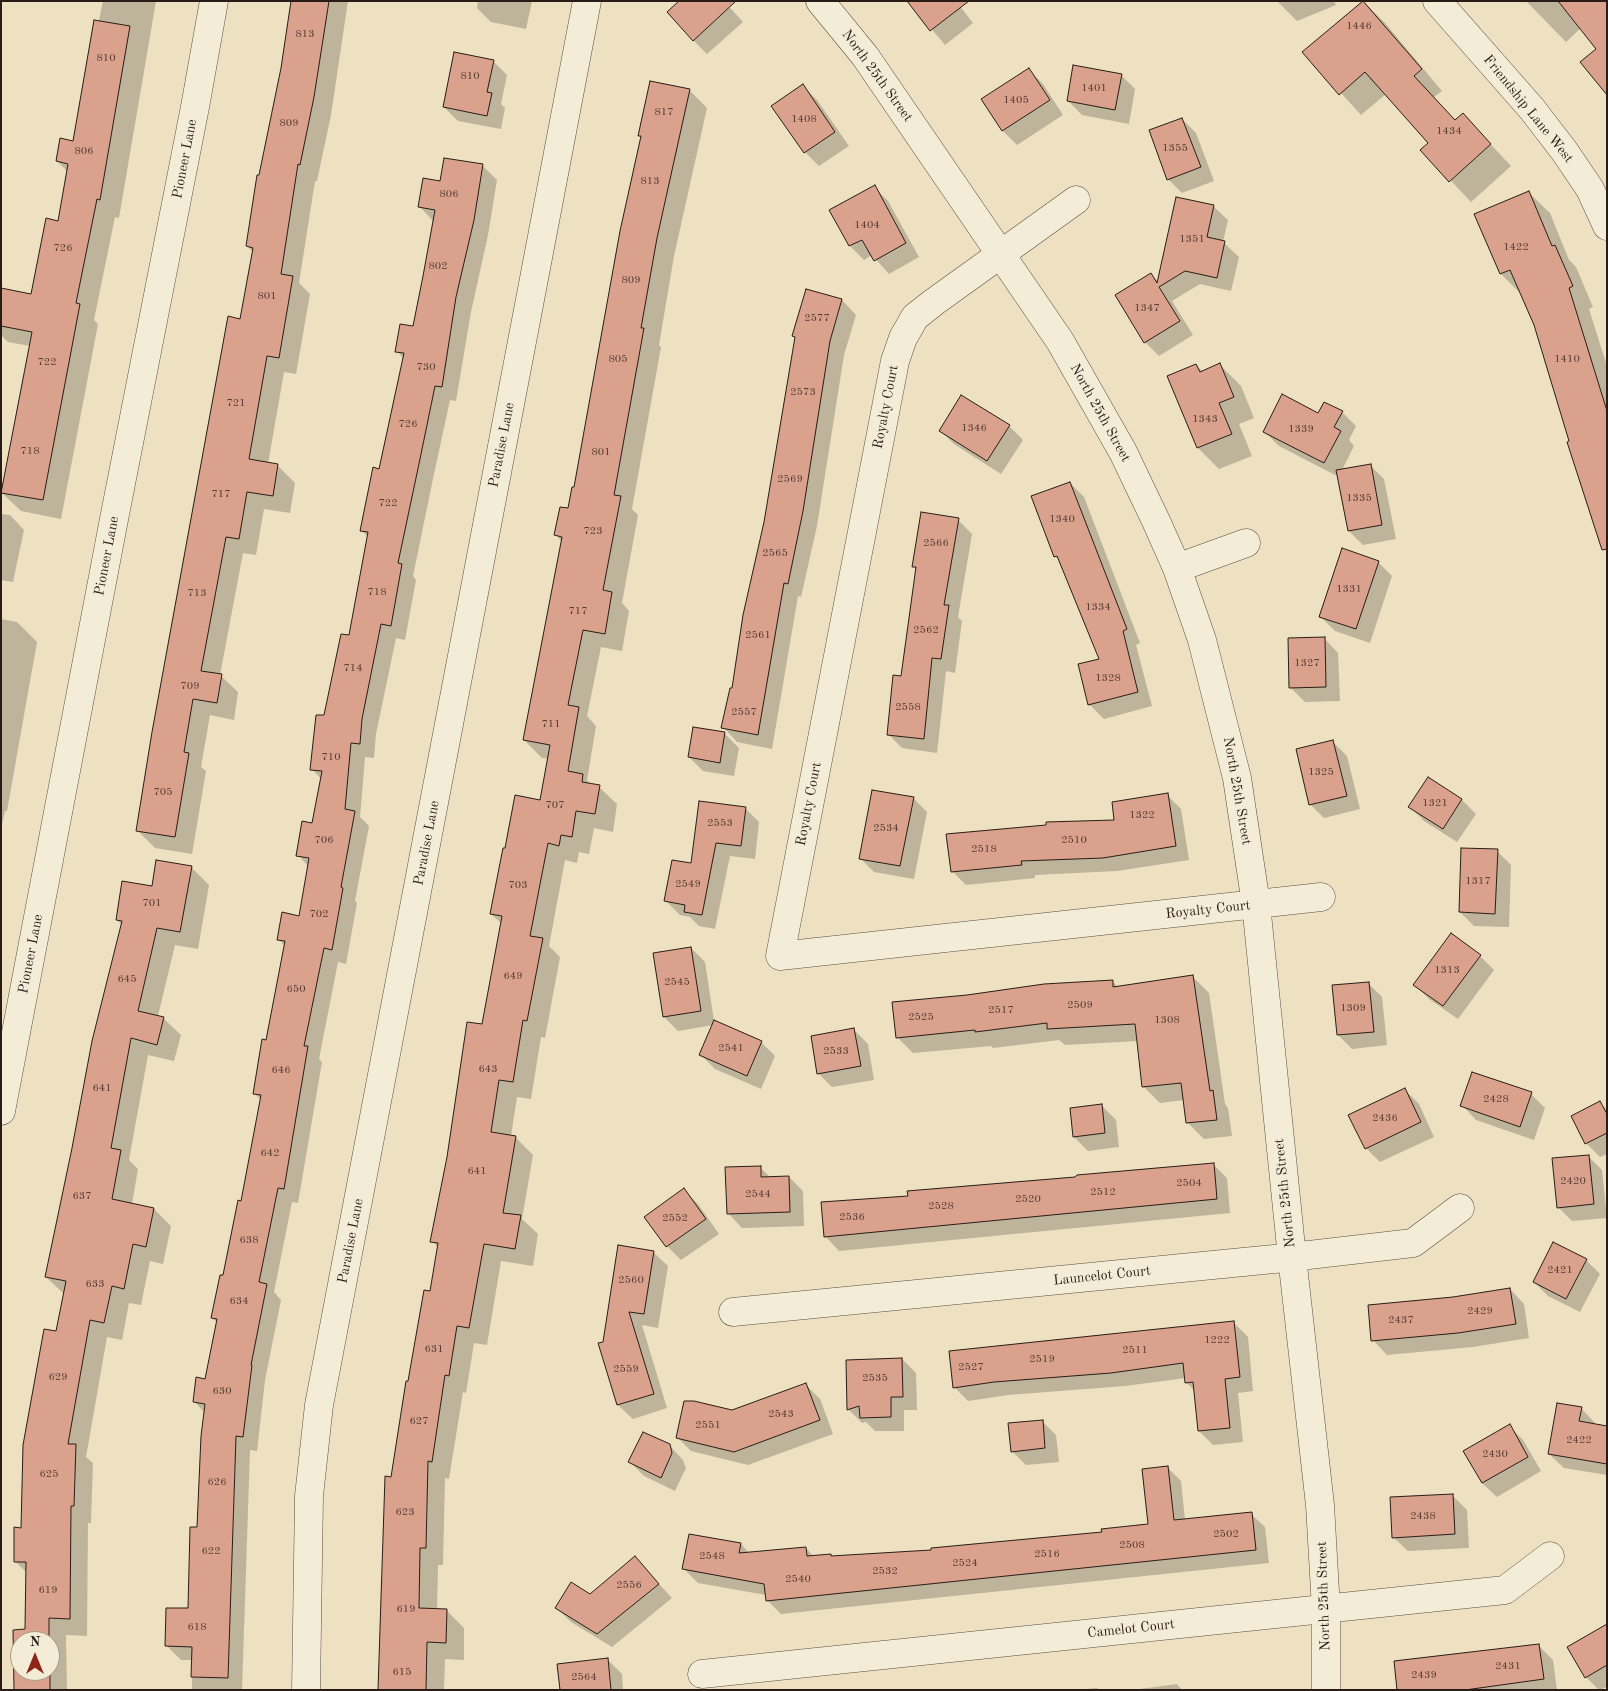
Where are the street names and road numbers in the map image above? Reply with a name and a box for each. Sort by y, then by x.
street label: North 25th Street [838,27,916,125]
street label: Friendship Lane West [1479,52,1577,166]
street label: Pioneer Lane [169,118,201,200]
street label: North 25th Street [1066,361,1134,465]
street label: Royalty Court [870,364,902,450]
street label: Paradise Lane [486,401,518,489]
street label: Pioneer Lane [91,515,123,597]
street label: North 25th Street [1219,736,1255,846]
street label: Royalty Court [793,761,825,847]
street label: Paradise Lane [411,799,443,887]
street label: Royalty Court [1165,897,1251,923]
street label: Pioneer Lane [15,913,47,995]
street label: North 25th Street [1271,1138,1299,1248]
street label: Paradise Lane [335,1197,367,1285]
street label: Launcelot Court [1052,1263,1152,1289]
street label: North 25th Street [1314,1541,1334,1651]
street label: Camelot Court [1086,1616,1176,1642]

